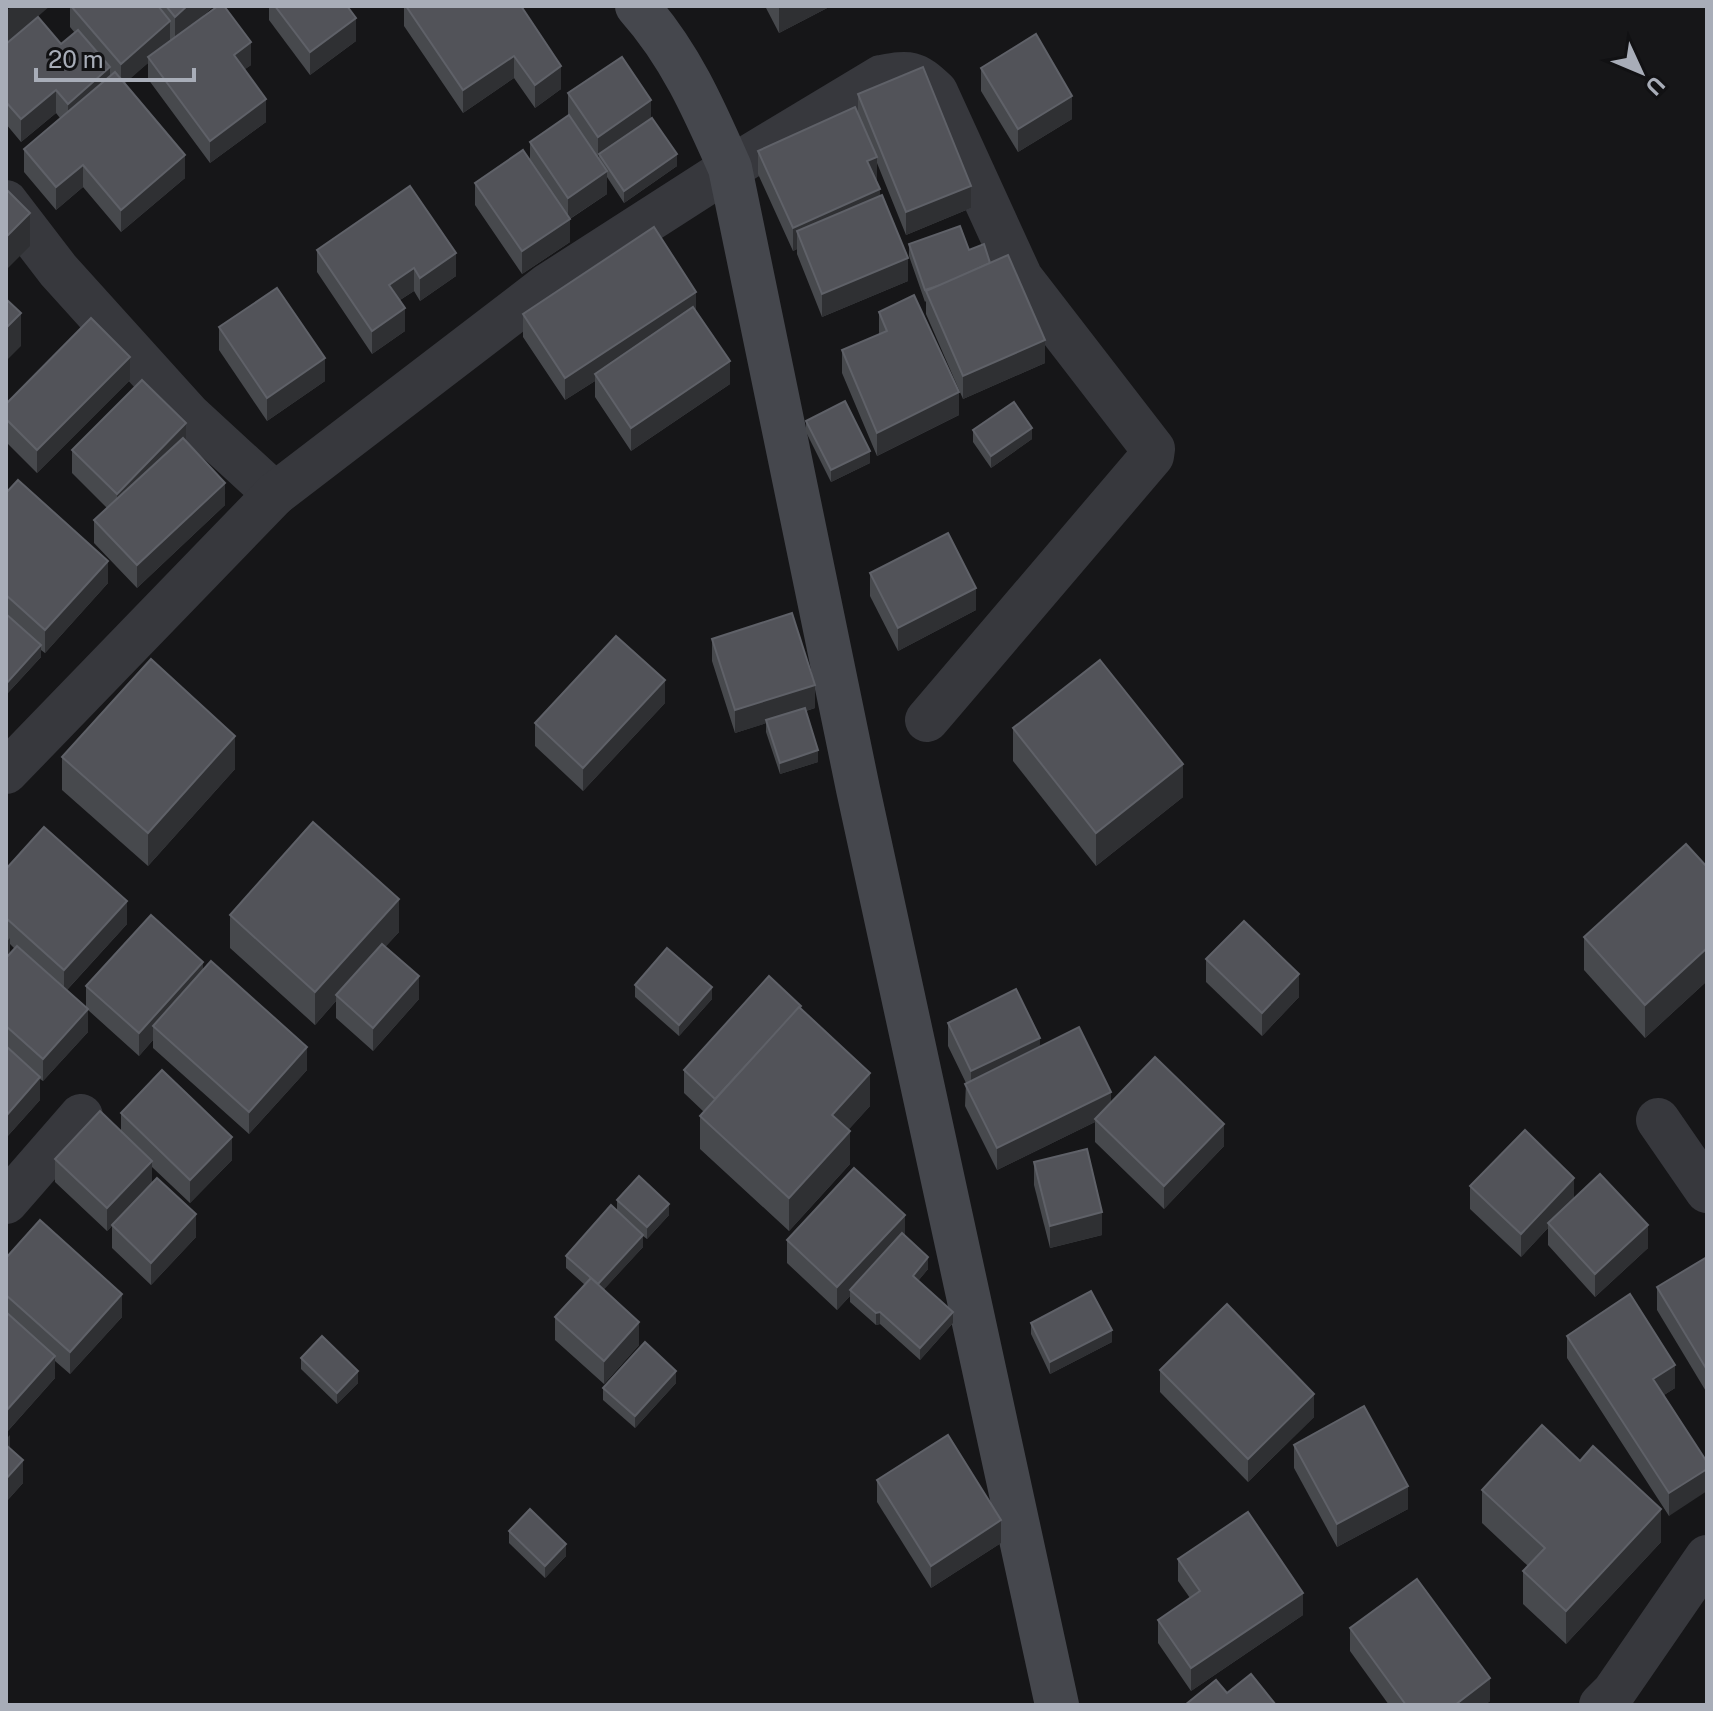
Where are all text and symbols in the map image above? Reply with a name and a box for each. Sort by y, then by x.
scale bar [36,32,194,82]
north arrow [1601,32,1681,112]
text: 20 m [48,45,104,73]
text: U [1640,71,1670,101]

